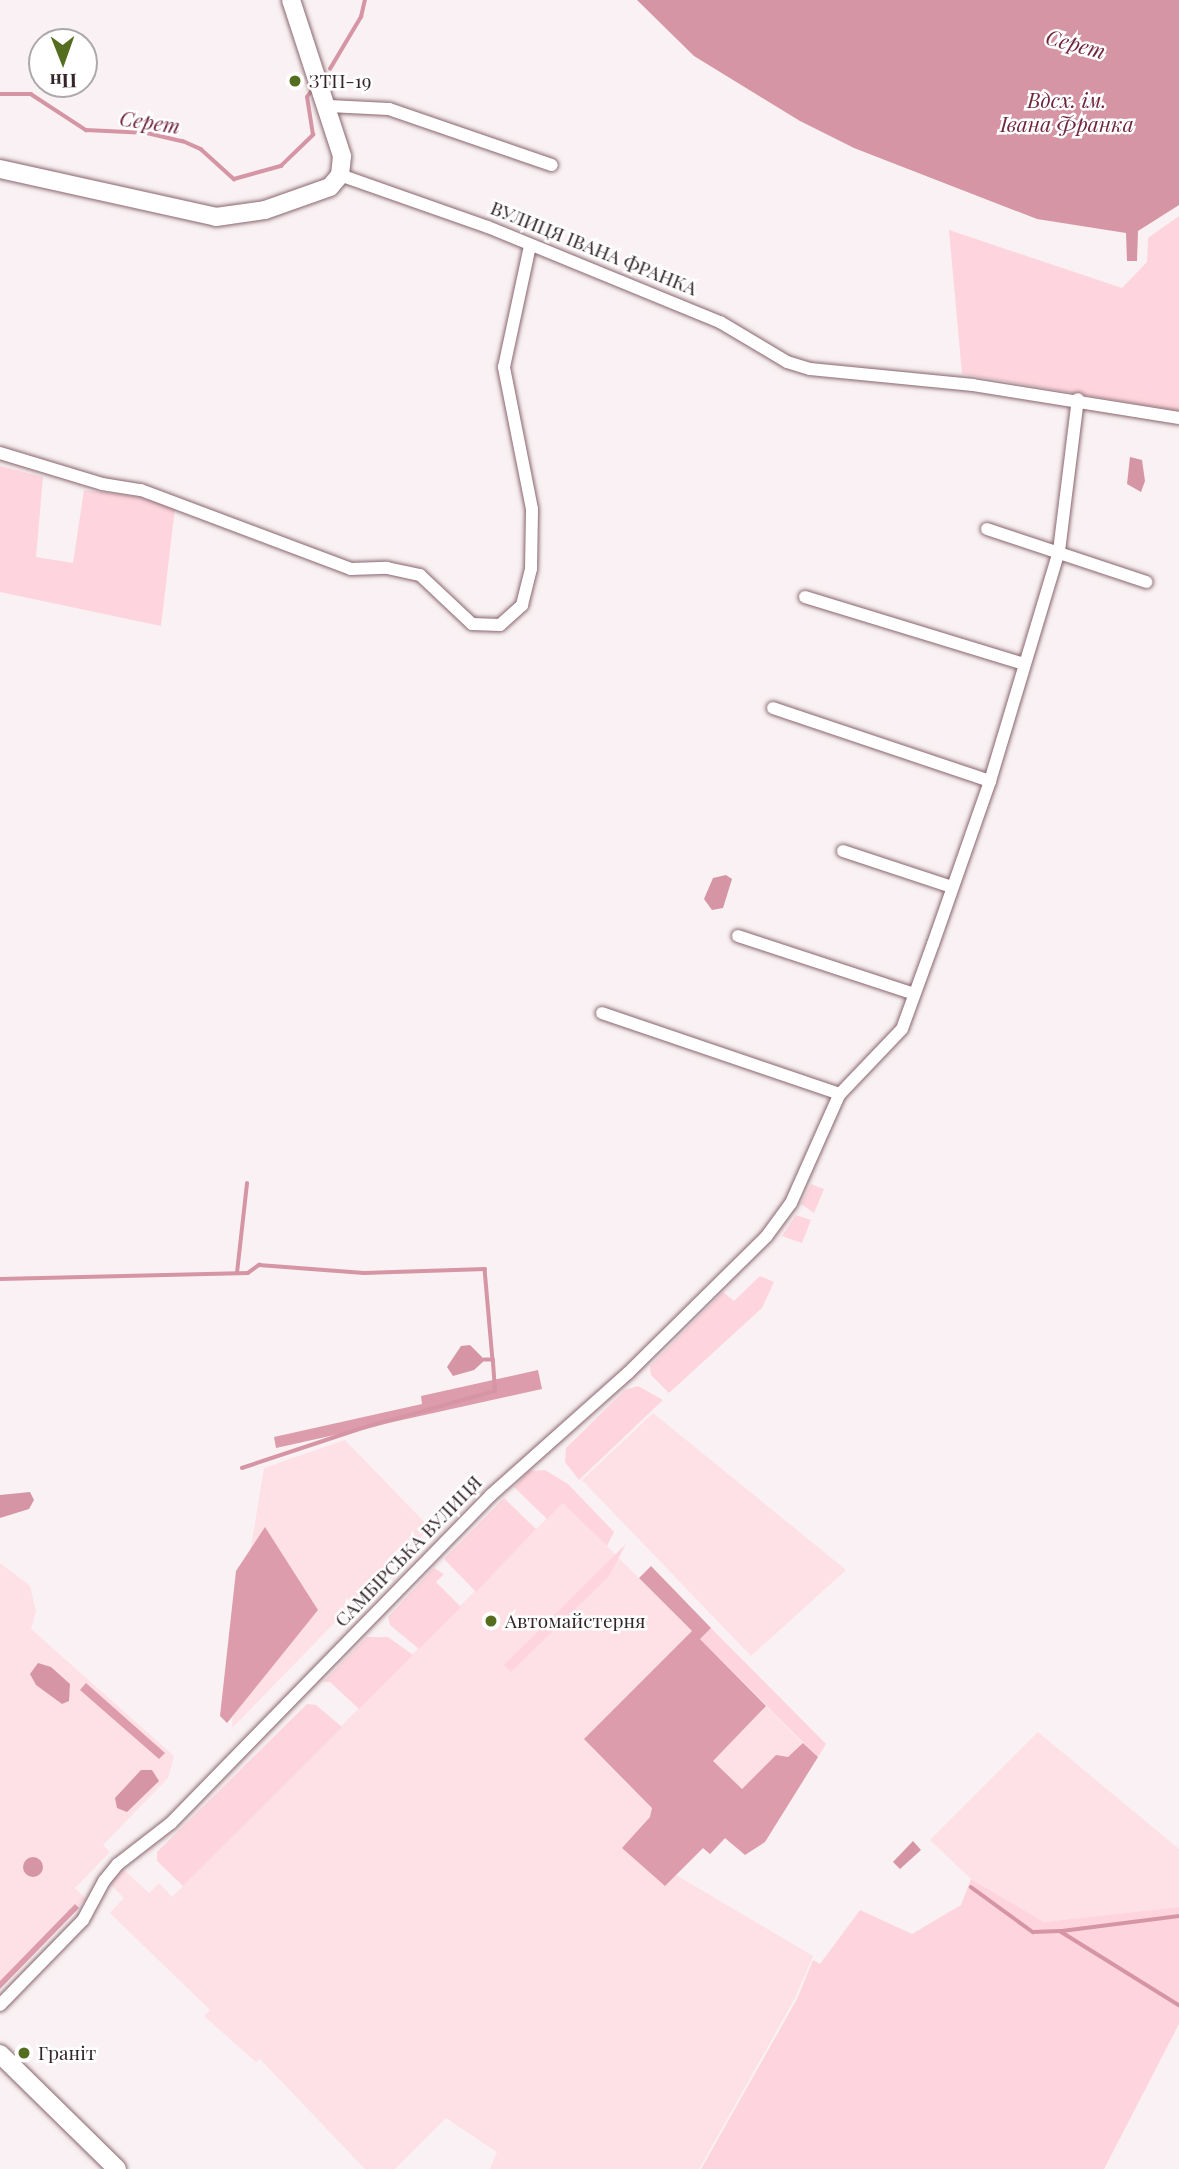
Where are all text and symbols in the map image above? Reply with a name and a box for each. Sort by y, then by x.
water label: Серет [1043,23,1109,63]
north arrow [28,28,98,98]
text: Пн [49,69,77,95]
place label: ЗТП-19 [309,70,372,92]
marker: ЗТП-19 [287,73,303,89]
water label: Вдсх. ім. Івана Франка [1000,86,1134,136]
water label: Серет [118,104,182,138]
street label: ВУЛИЦЯ ІВАНА ФРАНКА [487,196,701,300]
street label: САМБІРСЬКА ВУЛИЦЯ [330,1471,486,1631]
place label: Автомайстерня [505,1610,645,1632]
marker: Автомайстерня [483,1613,499,1629]
place label: Граніт [38,2042,96,2064]
marker: Граніт [16,2045,32,2061]

